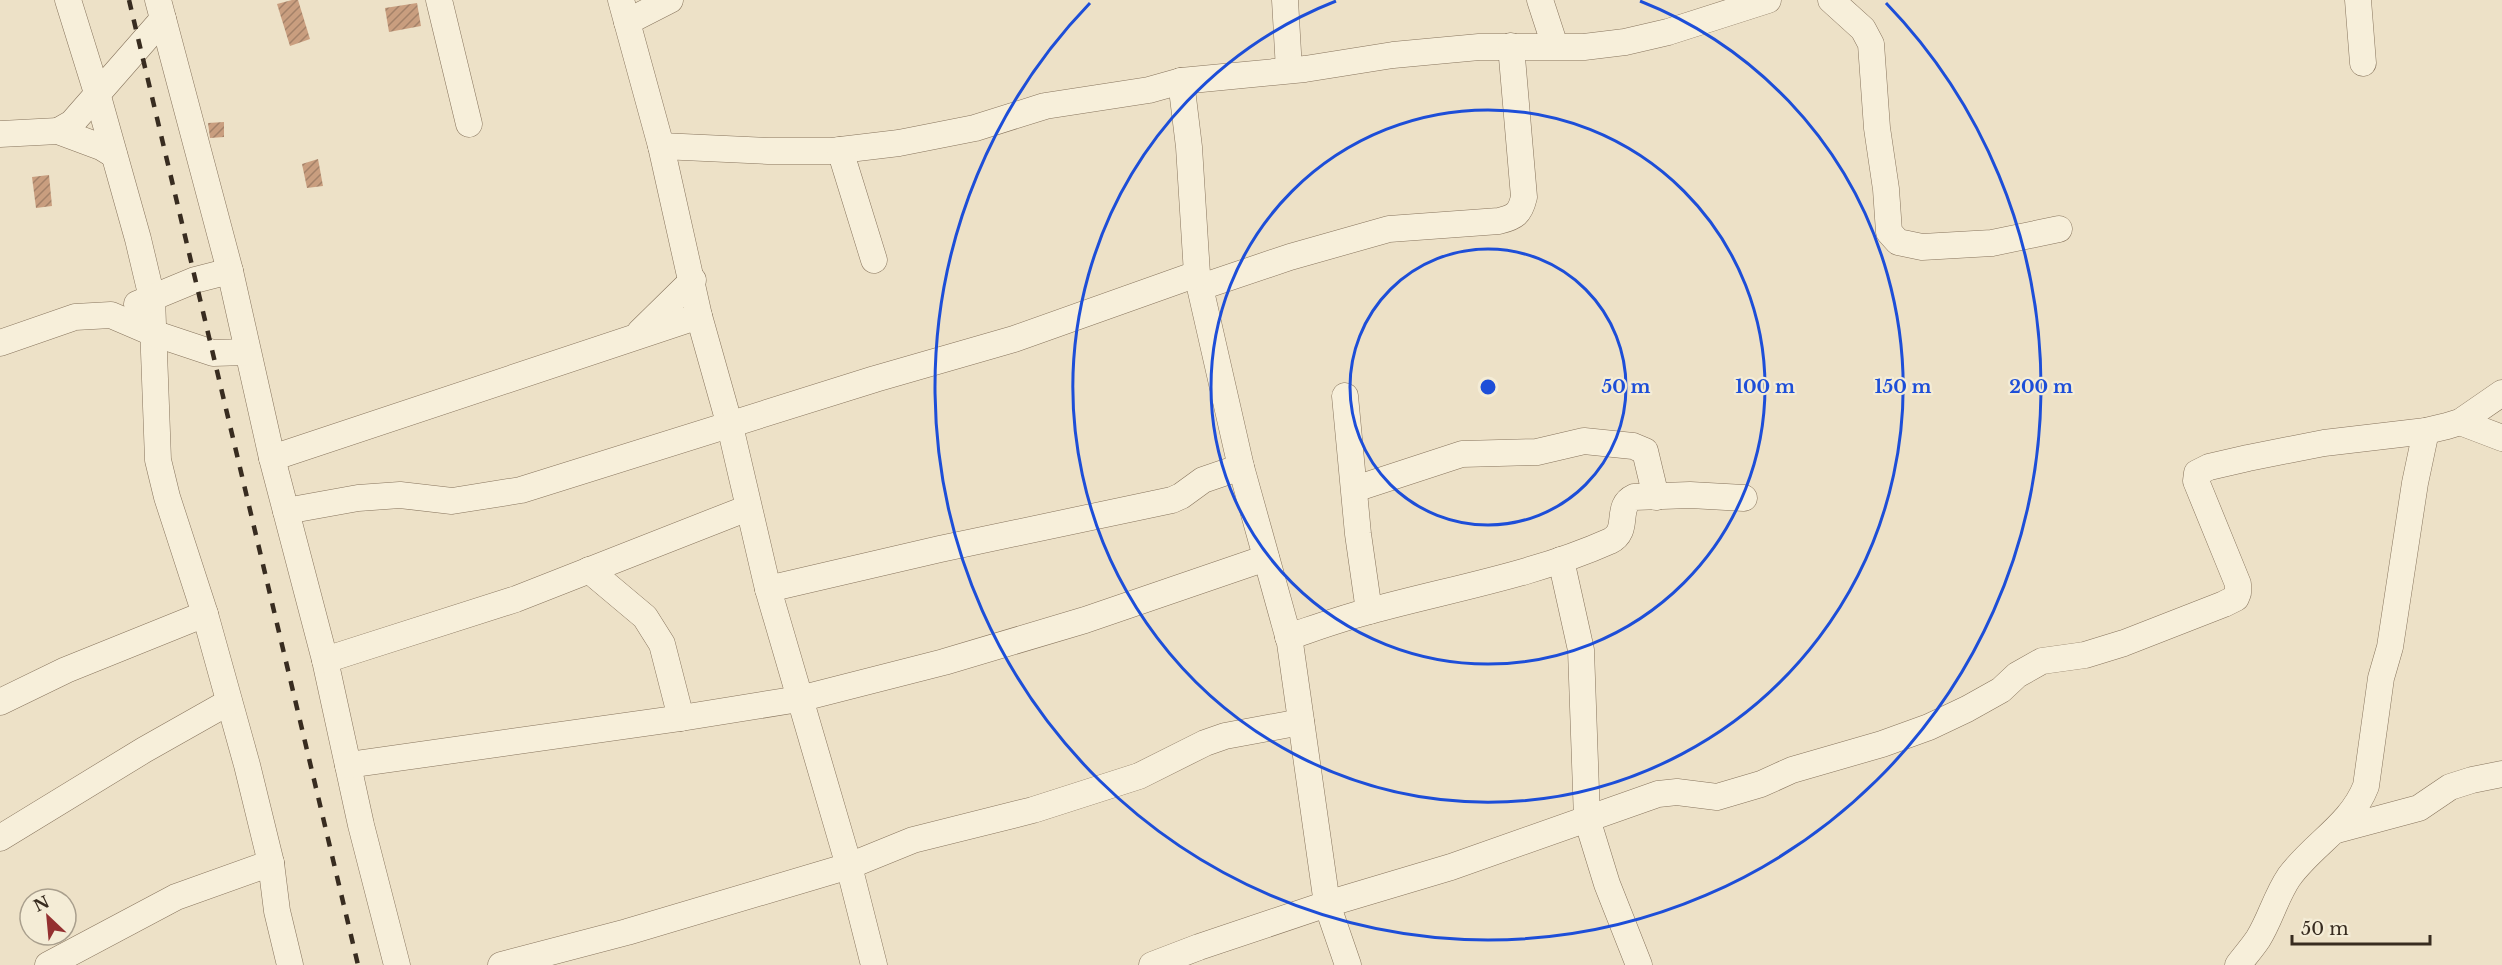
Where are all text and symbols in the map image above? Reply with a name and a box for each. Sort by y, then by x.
text: 50 m [1602,376,1651,398]
text: 100 m [1735,376,1795,398]
text: 150 m [1875,376,1932,398]
text: 200 m [2009,376,2073,398]
centre of rings [1478,377,1498,397]
north arrow [18,887,78,947]
text: N [30,891,53,916]
scale bar [2292,908,2430,946]
text: 50 m [2301,918,2349,940]

